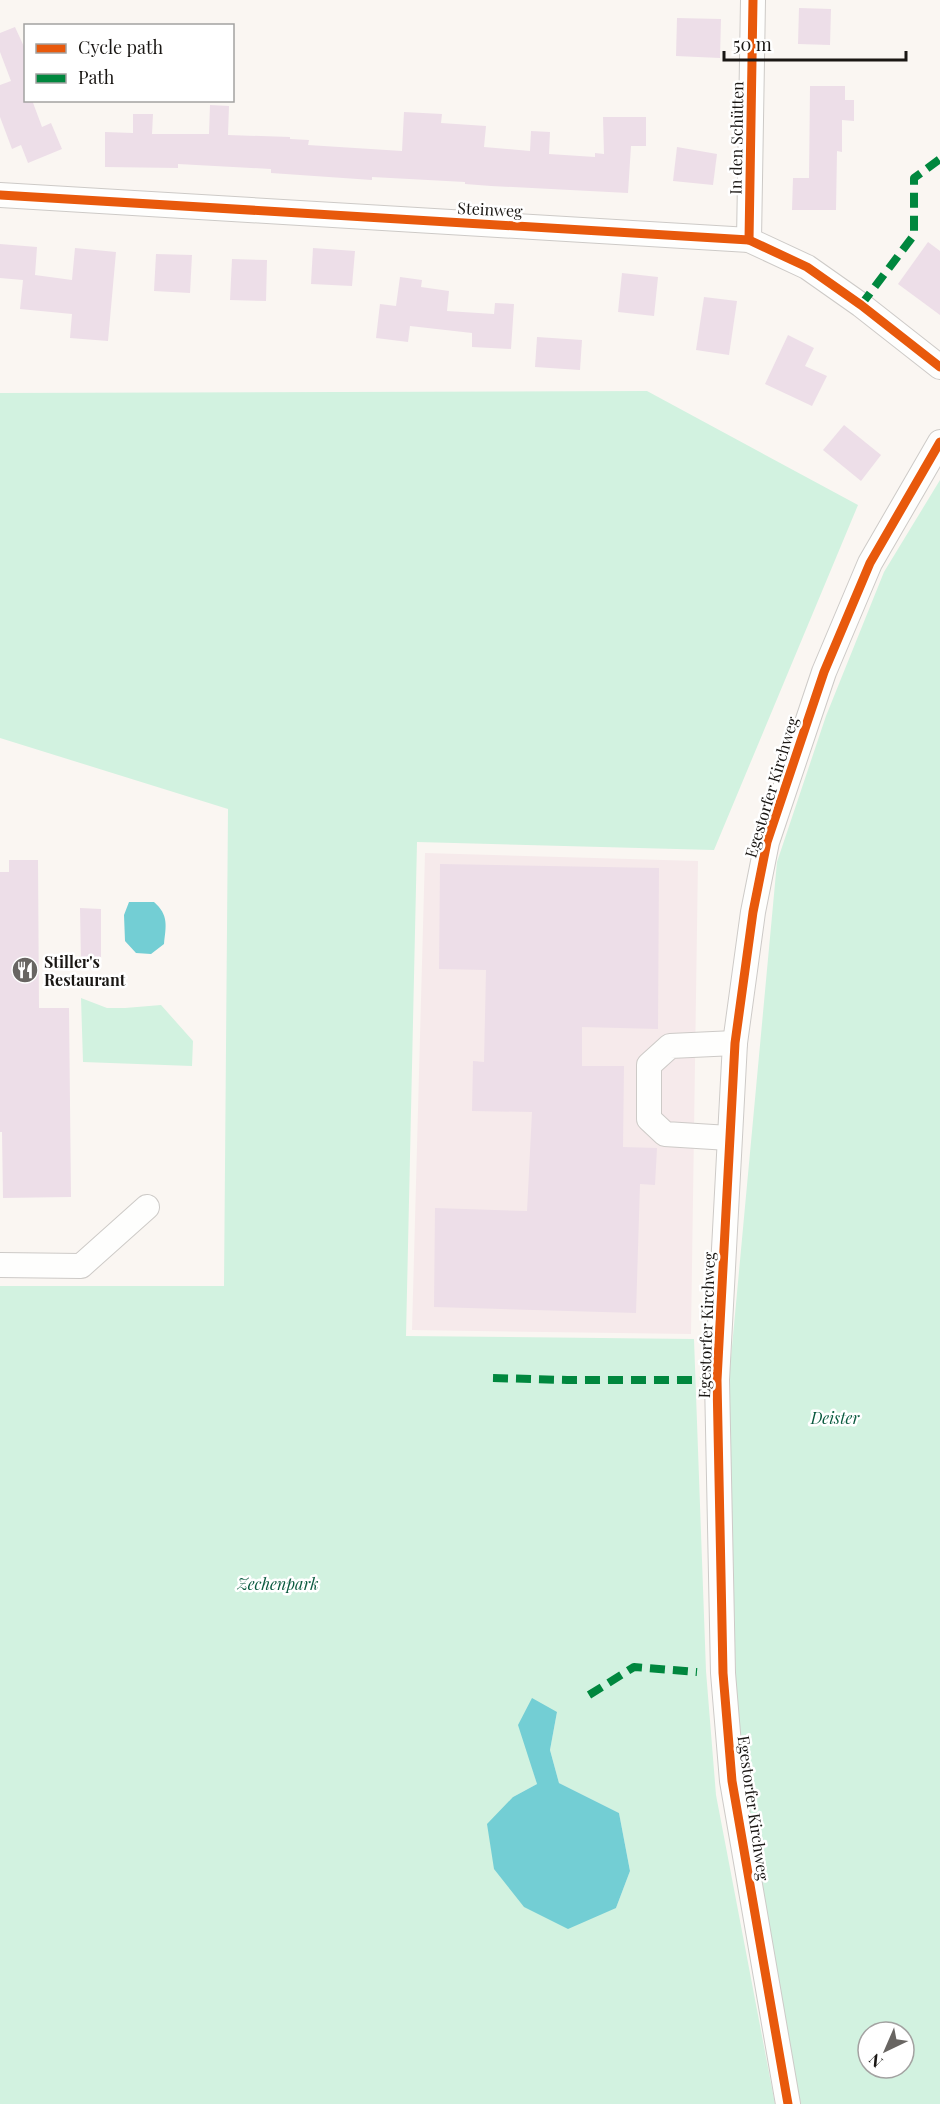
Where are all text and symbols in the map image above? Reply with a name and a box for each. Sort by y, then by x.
legend [24,24,234,102]
scale bar [724,24,906,62]
text: 50 m [733,32,772,56]
text: Cycle path [78,35,163,59]
text: Path [78,65,115,89]
street label: In den Schütten [725,81,747,195]
street label: Steinweg [457,197,524,221]
street label: Egestorfer Kirchweg [740,713,803,860]
place label: Stiller's Restaurant [44,951,126,990]
restaurant icon: Stiller's Restaurant [10,955,40,985]
street label: Egestorfer Kirchweg [693,1251,719,1399]
park label: Deister [810,1407,860,1428]
park label: Zechenpark [237,1573,319,1594]
street label: Egestorfer Kirchweg [733,1734,775,1882]
north arrow [856,2020,916,2080]
text: N [863,2049,887,2073]

